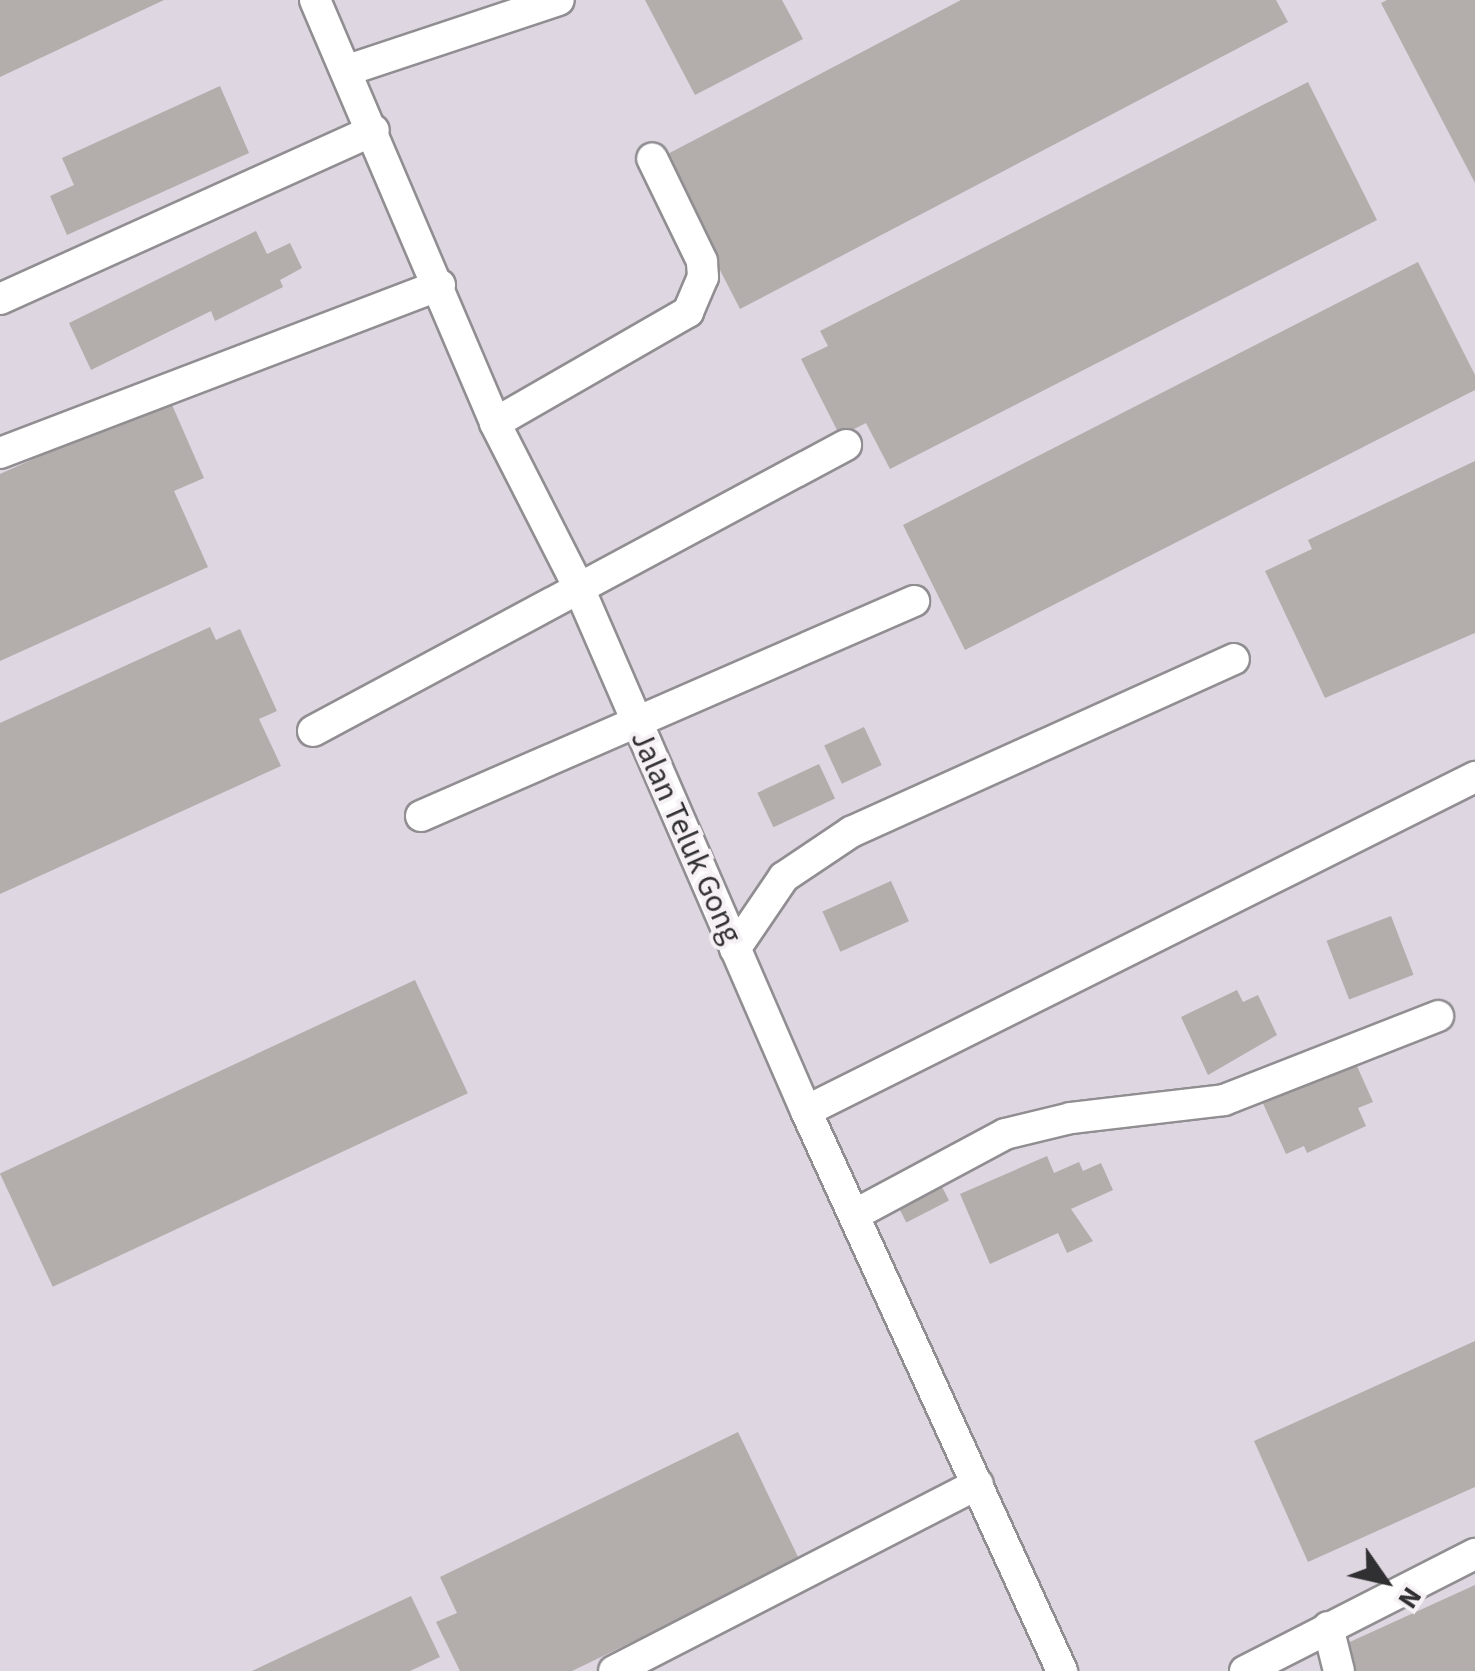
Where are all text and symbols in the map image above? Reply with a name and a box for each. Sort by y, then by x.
street label: Jalan Teluk Gong [622,725,750,949]
north arrow [1335,1531,1435,1631]
text: N [1388,1579,1432,1617]

